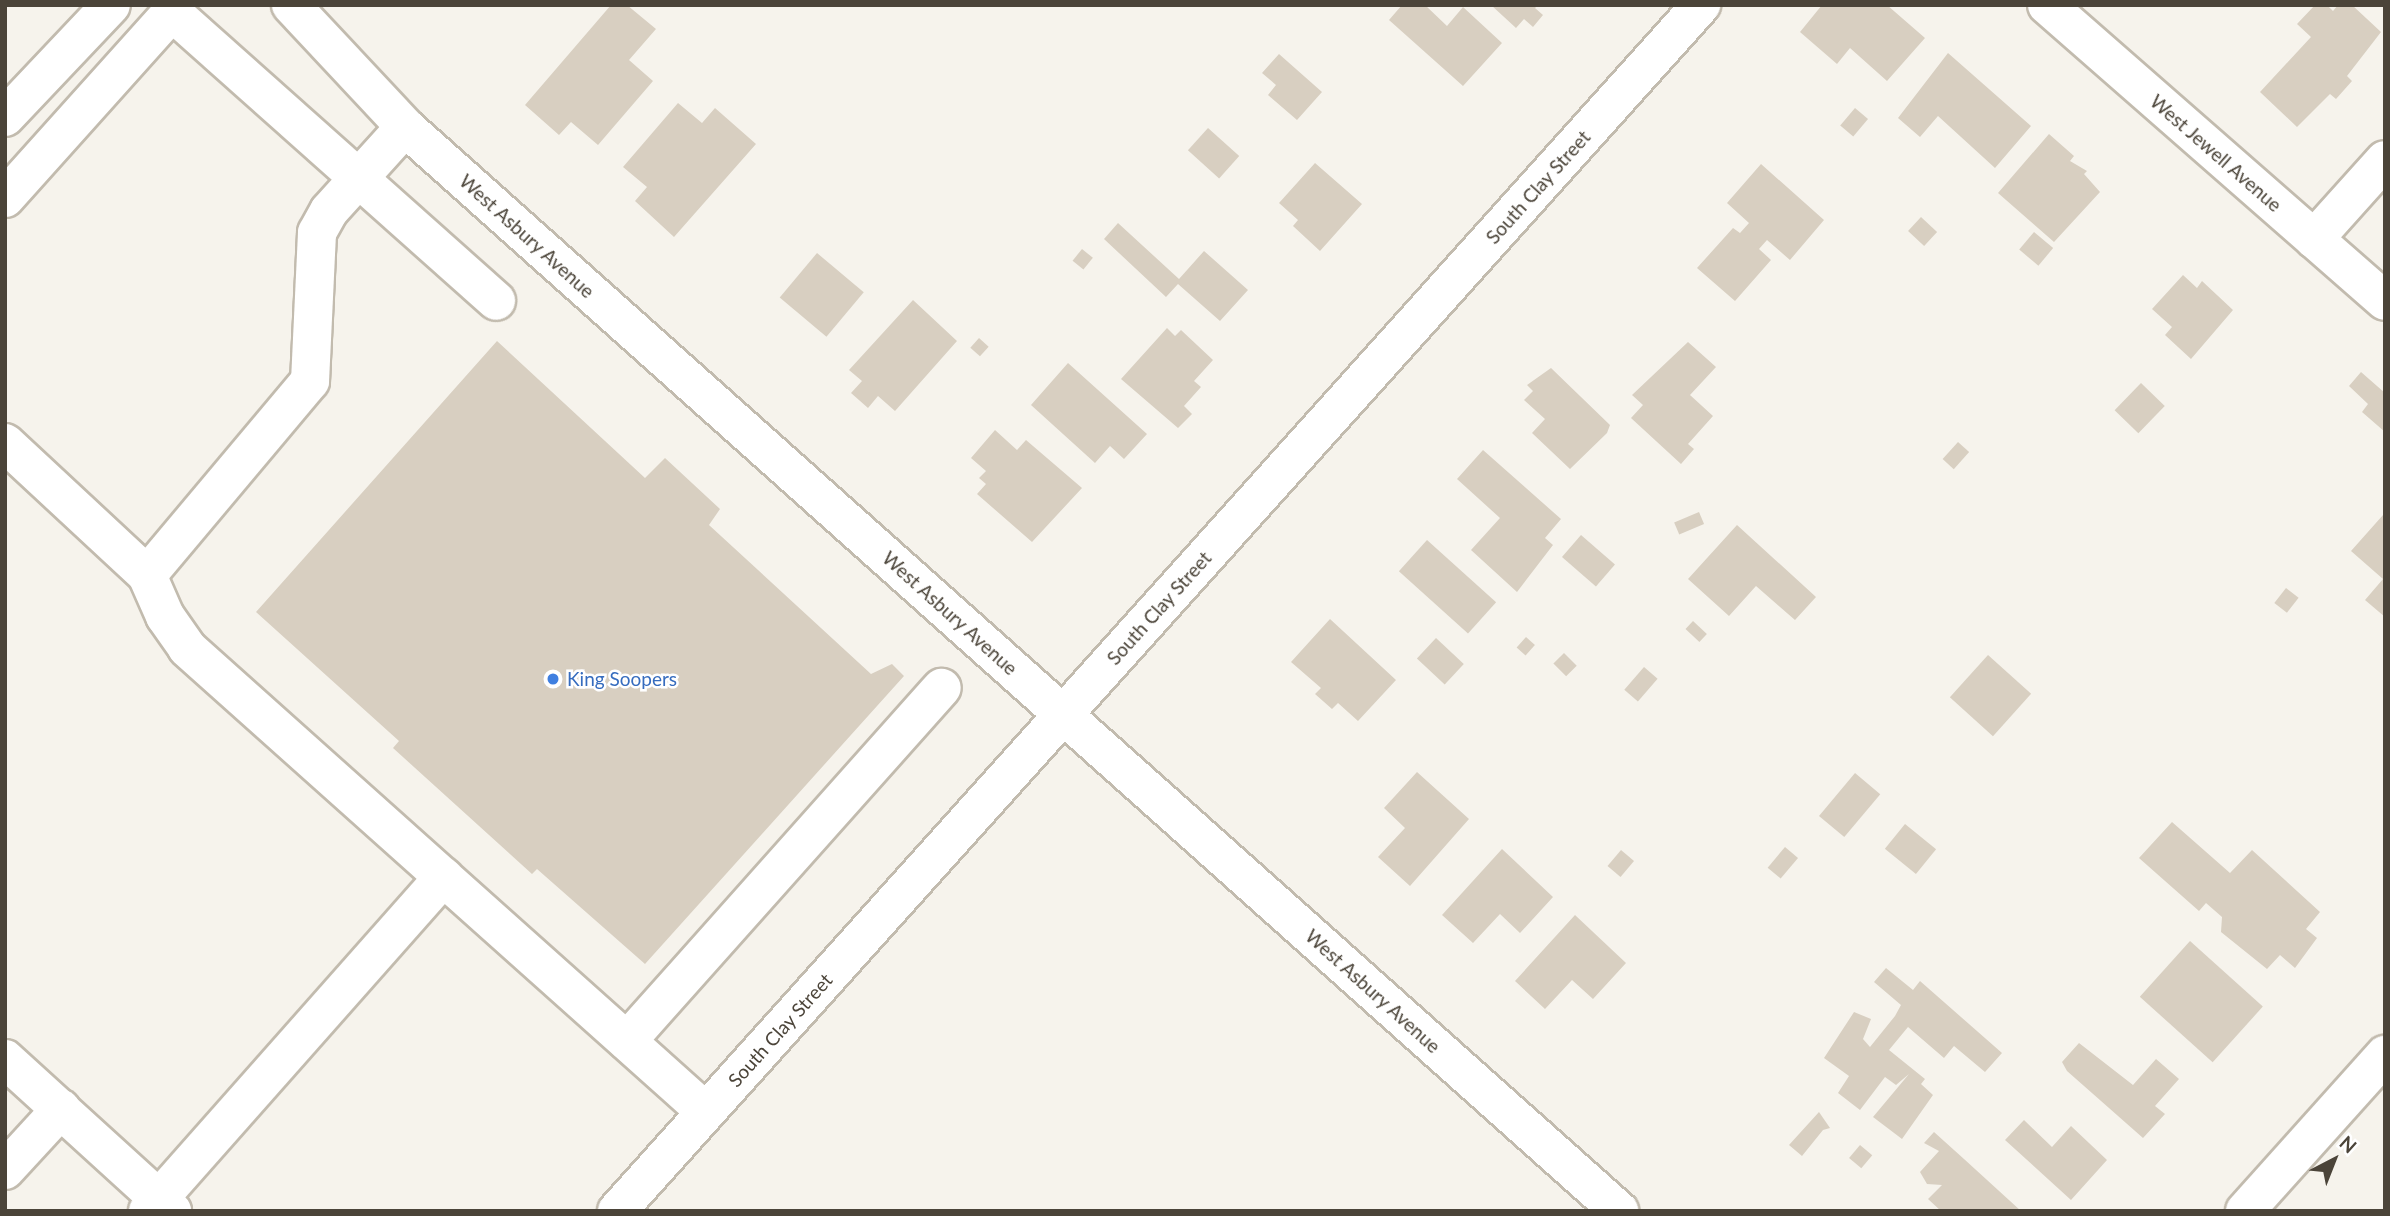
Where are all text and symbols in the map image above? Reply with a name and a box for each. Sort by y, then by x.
street label: West Jewell Avenue [2145,89,2287,217]
street label: South Clay Street [1481,126,1595,248]
street label: West Asbury Avenue [454,169,600,303]
street label: West Asbury Avenue [877,546,1023,680]
street label: South Clay Street [1102,547,1216,669]
place label: King Soopers [567,668,677,690]
marker: King Soopers [545,671,561,687]
street label: West Asbury Avenue [1300,924,1446,1058]
street label: South Clay Street [723,969,837,1091]
north arrow [2299,1125,2369,1195]
text: N [2335,1131,2362,1157]

